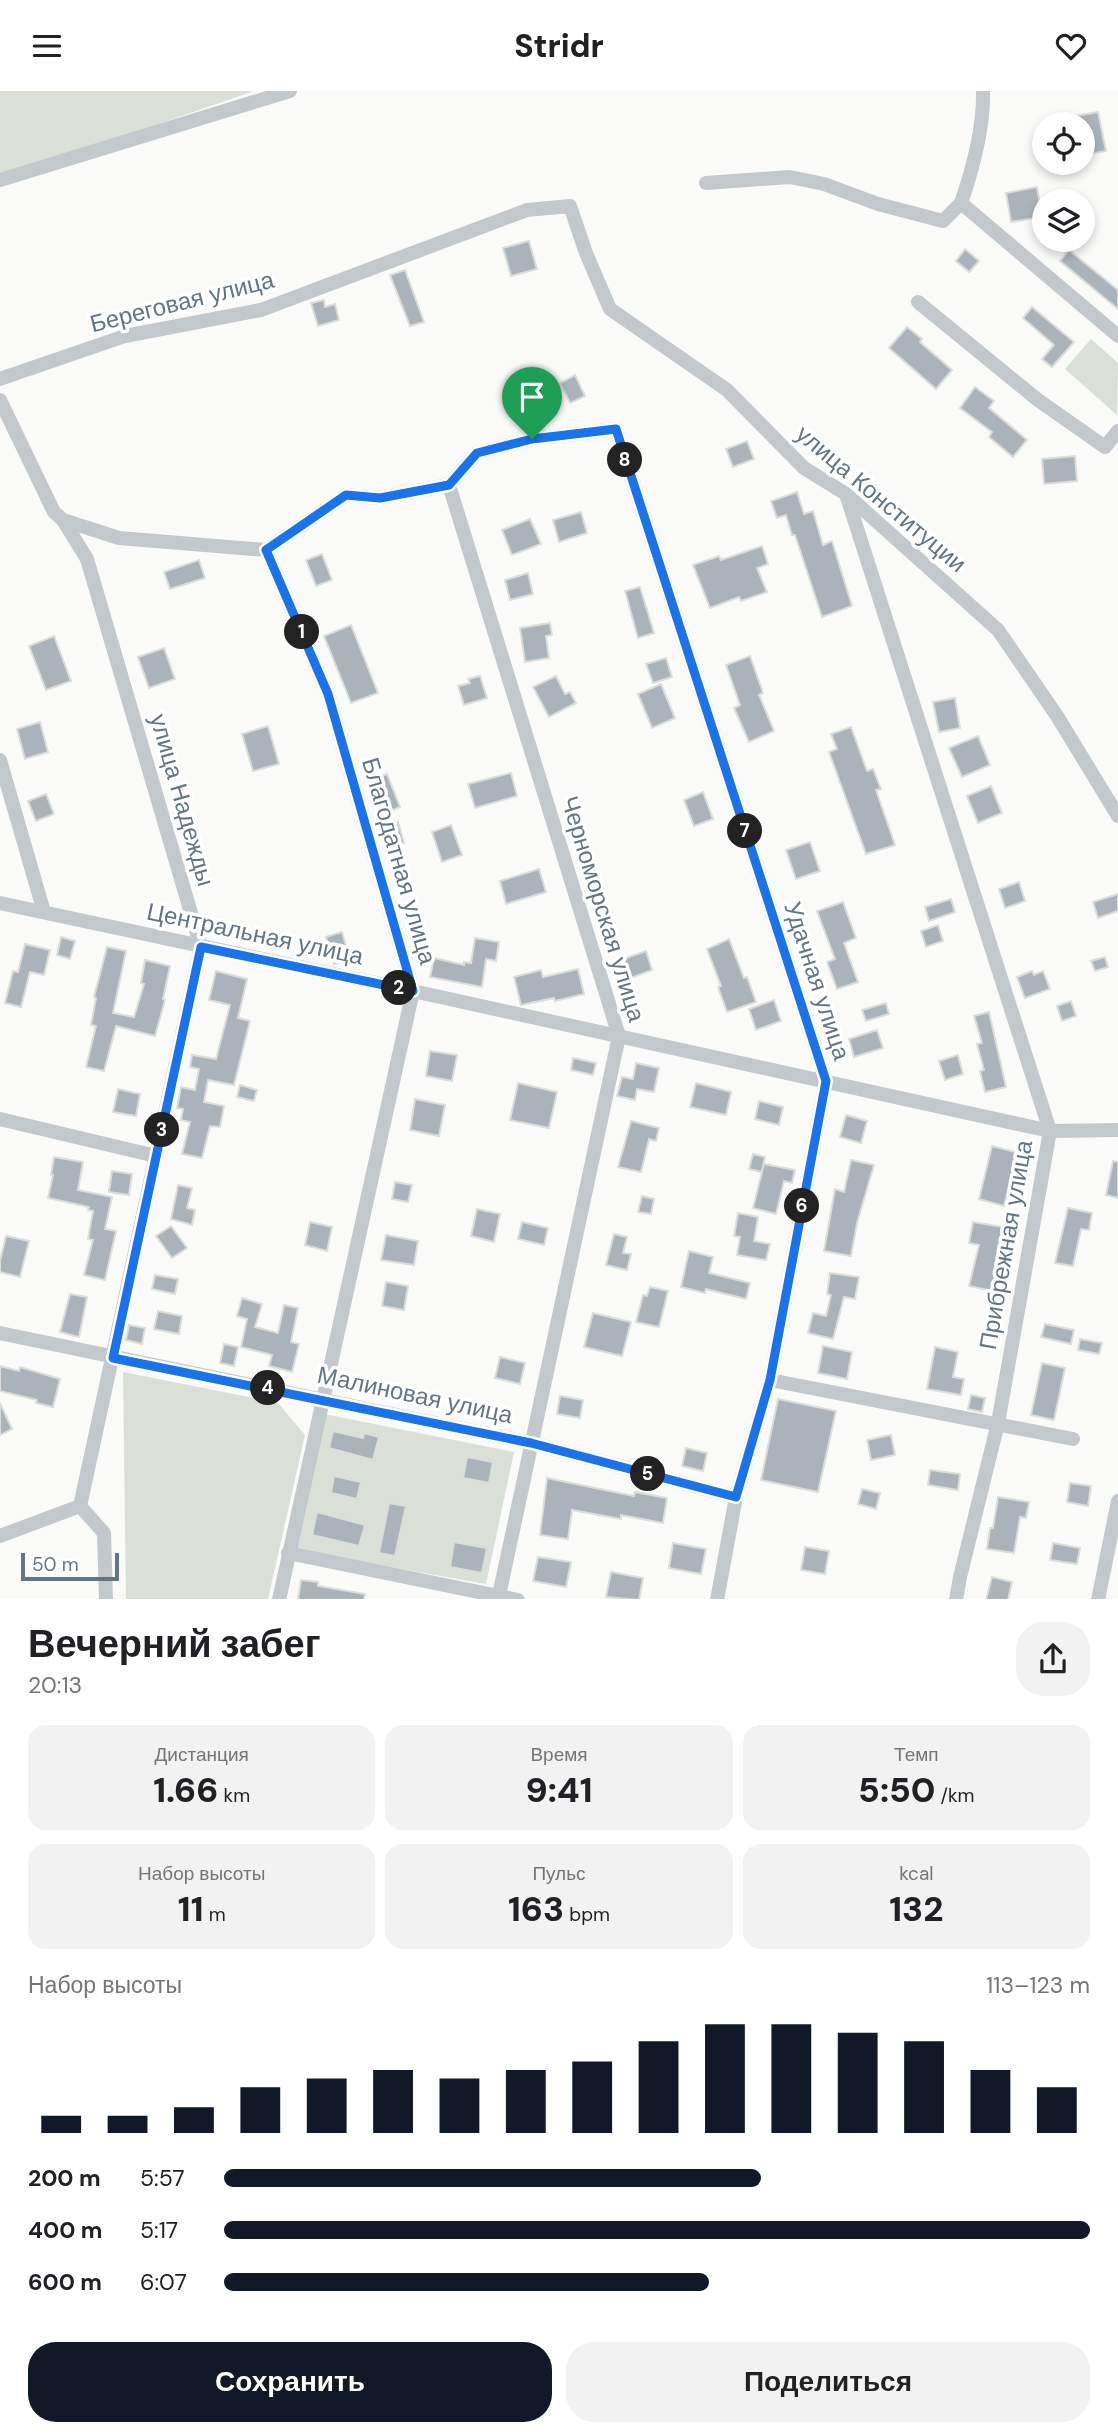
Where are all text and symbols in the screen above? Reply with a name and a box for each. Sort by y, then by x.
text: Stridr [514,25,604,67]
icon: menu [28,27,66,65]
icon: heart [1052,27,1090,65]
map controls [1032,112,1095,252]
button: locate [1032,112,1095,175]
button: layers [1032,189,1095,252]
street label: Береговая улица [87,264,278,339]
pin [502,367,562,439]
icon: arrive [513,378,551,416]
street label: улица Конституции [790,418,973,579]
pin: 8 [608,443,642,477]
text: 8 [618,447,631,472]
pin: 1 [284,615,320,649]
text: 1 [298,619,305,644]
street label: улица Надежды [143,710,222,889]
street label: Благодатная улица [355,754,444,968]
street label: Черноморская улица [554,792,653,1026]
pin: 7 [728,813,762,849]
text: 7 [739,818,750,843]
street label: Центральная улица [144,895,367,972]
street label: Удачная улица [777,898,858,1065]
pin: 2 [382,971,416,1005]
text: 2 [393,975,404,1000]
pin: 3 [144,1112,180,1147]
text: 3 [156,1117,167,1142]
street label: Прибрежная улица [972,1137,1039,1352]
pin: 6 [784,1189,820,1223]
text: 6 [795,1193,808,1218]
street label: Малиновая улица [315,1359,516,1430]
pin: 4 [250,1371,286,1405]
text: 4 [261,1375,274,1400]
pin: 5 [630,1457,666,1491]
text: 5 [642,1461,653,1486]
scale bar [21,1551,119,1582]
text: 50 m [32,1552,79,1577]
text: Вечерний забег [28,1619,320,1669]
button: share [1016,1622,1090,1696]
text: 20:13 [28,1670,82,1700]
text: Дистанция [155,1742,249,1767]
text: Время [530,1742,588,1767]
text: Темп [894,1742,939,1767]
text: 1.66 [153,1767,219,1813]
text: 9:41 [525,1767,593,1813]
text: 5:50 [858,1767,936,1813]
text: km [219,1783,250,1808]
text: /km [936,1783,975,1808]
text: Набор высоты [138,1861,265,1886]
text: Пульс [532,1861,586,1886]
text: kcal [899,1861,934,1886]
text: 11 [178,1886,204,1932]
text: 163 [508,1886,564,1932]
text: 132 [889,1886,943,1932]
text: m [204,1902,226,1927]
text: bpm [564,1902,610,1927]
text: Набор высоты [28,1970,182,2000]
text: 113–123 m [986,1970,1090,2000]
text: 200 m [28,2163,101,2193]
text: 5:57 [140,2163,185,2193]
text: 400 m [28,2215,102,2245]
text: 5:17 [140,2215,178,2245]
text: 600 m [28,2267,102,2297]
text: 6:07 [140,2267,187,2297]
button: Сохранить [28,2342,552,2422]
button: Поделиться [566,2342,1090,2422]

